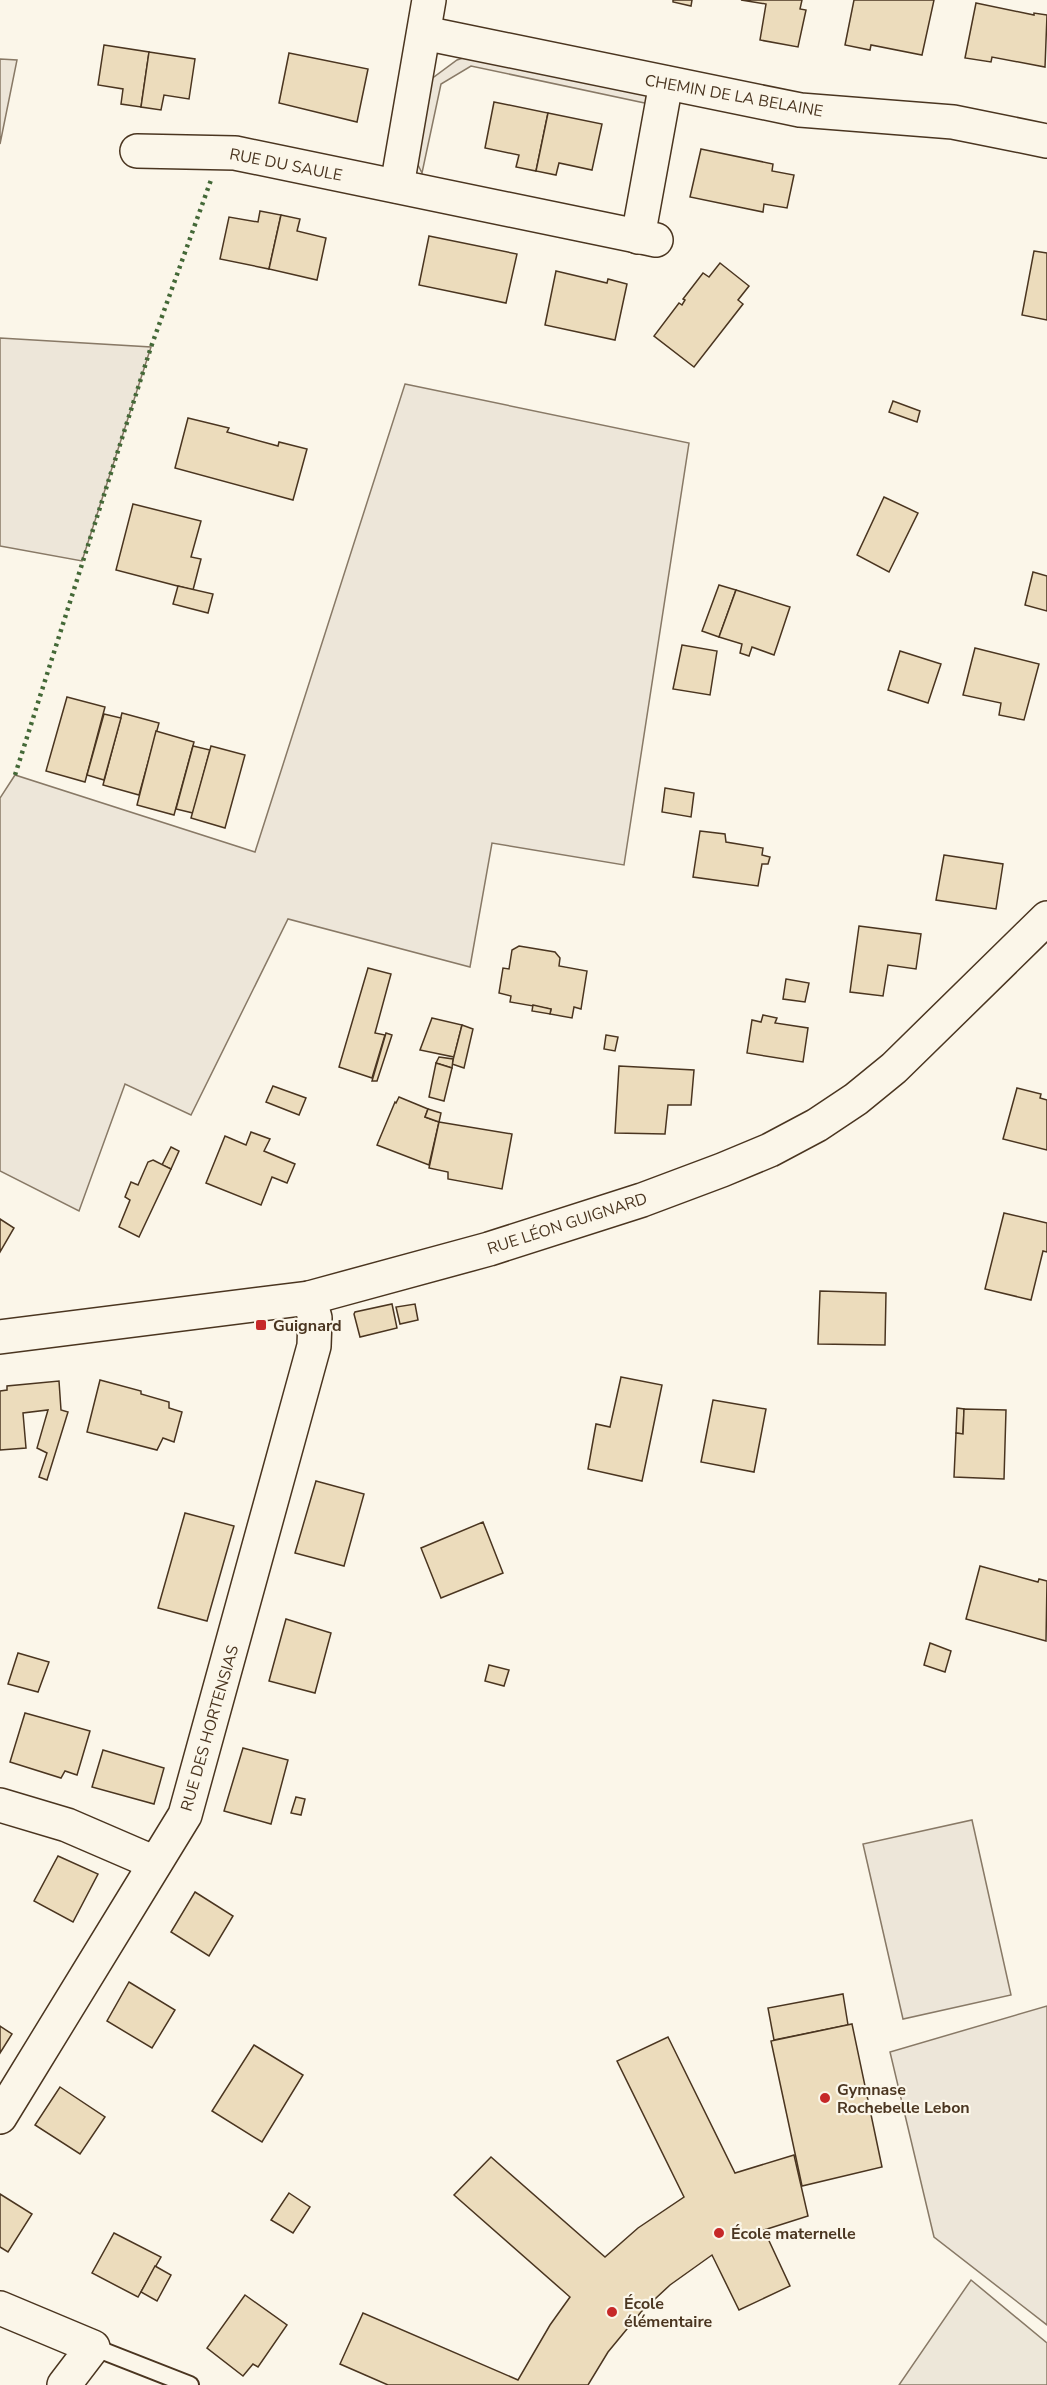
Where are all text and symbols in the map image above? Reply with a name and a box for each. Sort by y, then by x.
street label: CHEMIN DE LA BELAINE [643,69,825,123]
street label: RUE DU SAULE [228,143,344,187]
street label: RUE LÉON GUIGNARD [484,1188,650,1260]
place label: Guignard [273,1315,342,1337]
marker: Guignard [254,1318,268,1332]
street label: RUE DES HORTENSIAS [176,1643,244,1814]
place label: Gymnase Rochebelle Lebon [837,2079,970,2119]
marker: Gymnase Rochebelle Lebon [818,2091,832,2105]
place label: École maternelle [731,2223,856,2245]
marker: École maternelle [712,2226,726,2240]
place label: École élémentaire [624,2293,713,2333]
marker: École élémentaire [605,2305,619,2319]

